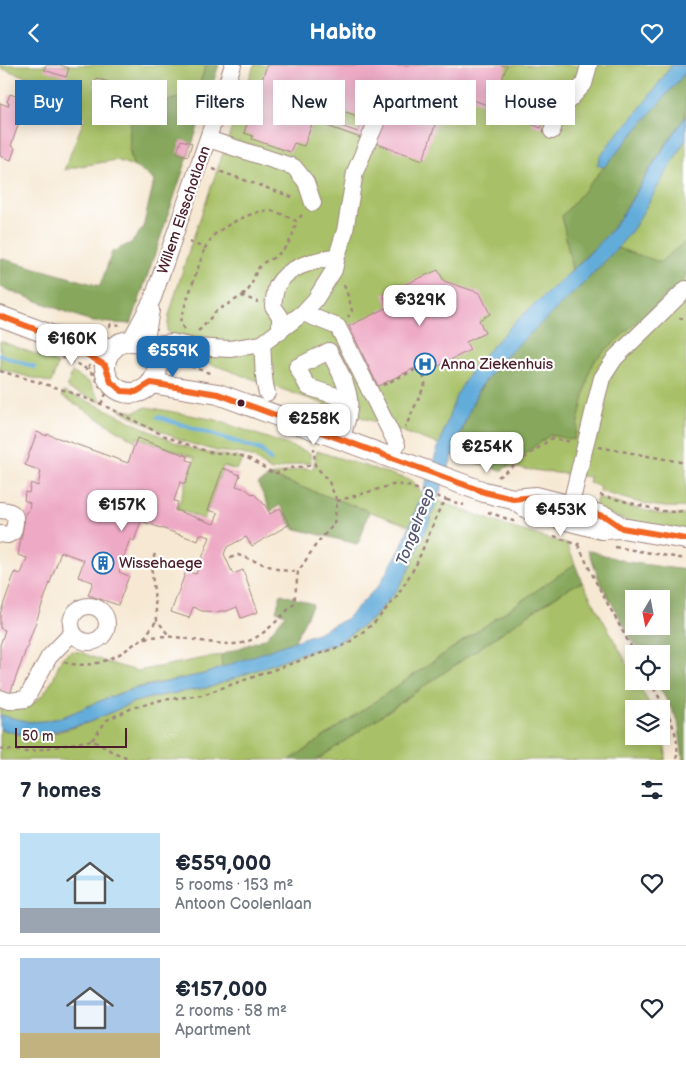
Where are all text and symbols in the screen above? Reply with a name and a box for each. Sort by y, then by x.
icon: back [20,19,48,47]
text: Habito [310,19,376,46]
icon: heart [638,19,666,47]
chip: Buy [15,80,82,125]
chip: Rent [92,80,167,125]
chip: Filters [177,80,263,125]
chip: New [273,80,345,125]
chip: Apartment [355,80,476,125]
chip: House [486,80,575,125]
street label: Willem Elsschotlaan [153,143,215,277]
pin: €329K [385,285,455,327]
text: €329K [394,291,446,310]
pin: €160K [37,323,107,366]
text: €160K [47,330,97,349]
pin: €559K [138,335,208,378]
text: €559K [148,342,198,361]
hospital icon: Anna Ziekenhuis [413,352,437,376]
place label: Anna Ziekenhuis [441,355,554,374]
unlabelled marker [236,398,246,408]
pin: €258K [279,403,349,446]
text: €258K [288,410,340,429]
pin: €254K [452,431,522,474]
text: €254K [461,438,513,457]
water label: Tongelreep [393,486,439,568]
pin: €157K [87,489,157,532]
pin: €453K [526,495,596,537]
text: €157K [98,496,146,515]
text: €453K [536,501,586,520]
building icon: Wissehaege [91,551,115,575]
place label: Wissehaege [119,554,203,573]
north arrow [625,590,670,635]
map controls [625,590,670,745]
button: locate [625,645,670,690]
button: layers [625,700,670,745]
scale bar [15,725,128,748]
text: 50 m [22,728,54,745]
icon: filters [638,776,666,804]
text: 7 homes [20,778,101,803]
text: €559,000 [175,851,271,876]
icon: home [60,853,120,913]
icon: heart [638,869,666,897]
text: 5 rooms · 153 m² [175,876,293,895]
text: Antoon Coolenlaan [175,895,312,914]
text: €157,000 [175,977,267,1002]
icon: home [60,978,120,1038]
icon: heart [638,994,666,1022]
text: 2 rooms · 58 m² [175,1002,287,1021]
text: Apartment [175,1021,251,1040]

